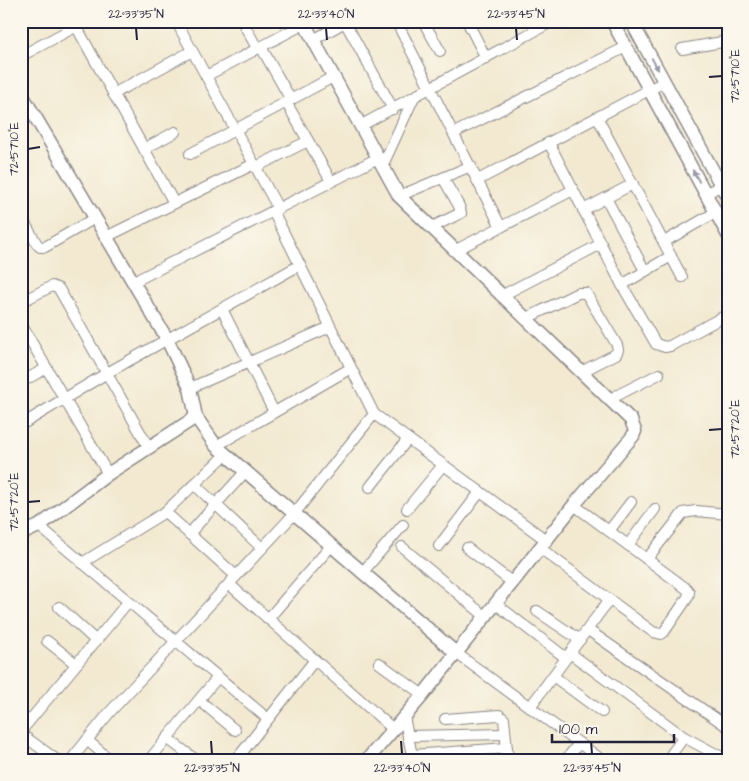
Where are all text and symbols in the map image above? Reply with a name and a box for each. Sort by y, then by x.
text: 22°33'35"N [108,6,164,23]
text: 22°33'40"N [298,6,355,23]
text: 22°33'45"N [487,6,545,23]
text: 72°57'10"E [727,49,744,103]
one-way arrow [650,57,659,71]
text: 72°57'10"E [6,122,23,176]
one-way arrow [692,170,701,183]
text: 72°57'20"E [727,399,744,459]
text: 72°57'20"E [6,472,23,532]
scale bar [552,711,674,743]
text: 100 m [559,719,598,740]
text: 22°33'35"N [184,760,240,777]
text: 22°33'40"N [374,760,431,777]
text: 22°33'45"N [563,760,621,777]

